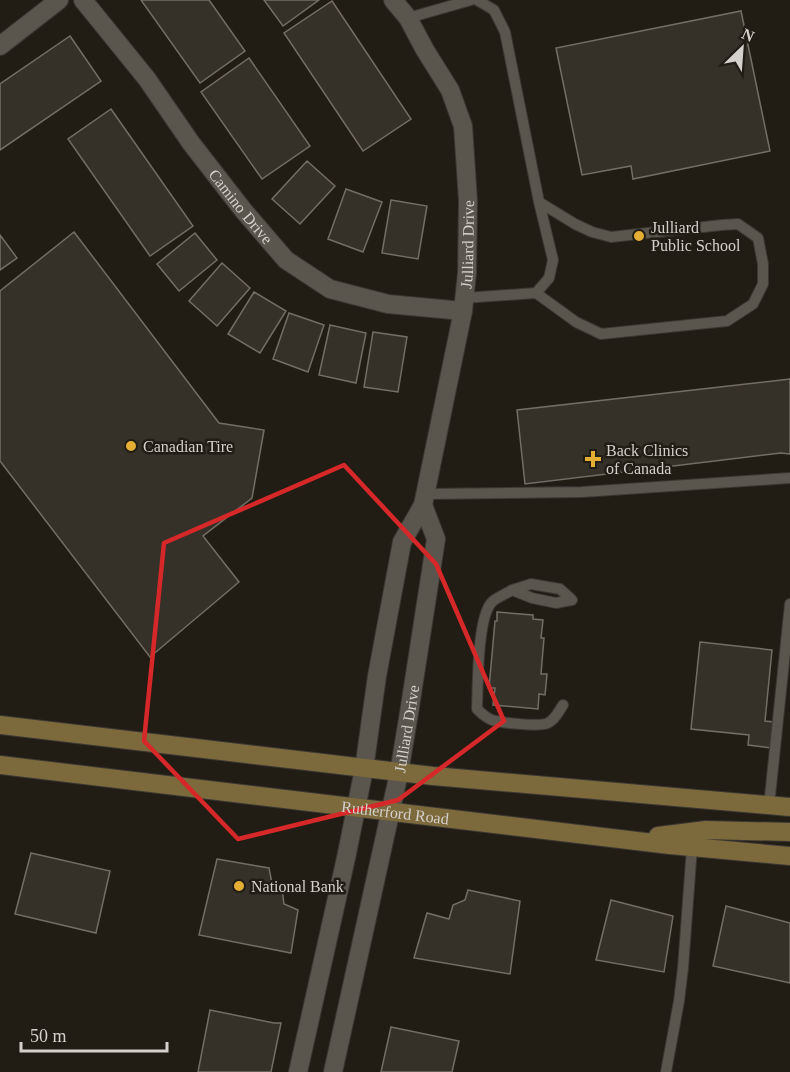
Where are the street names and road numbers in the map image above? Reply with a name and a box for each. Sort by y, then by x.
street label: Camino Drive [206,166,276,247]
street label: Julliard Drive [457,200,477,289]
street label: Julliard Drive [391,684,422,774]
street label: Rutherford Road [341,797,450,827]

